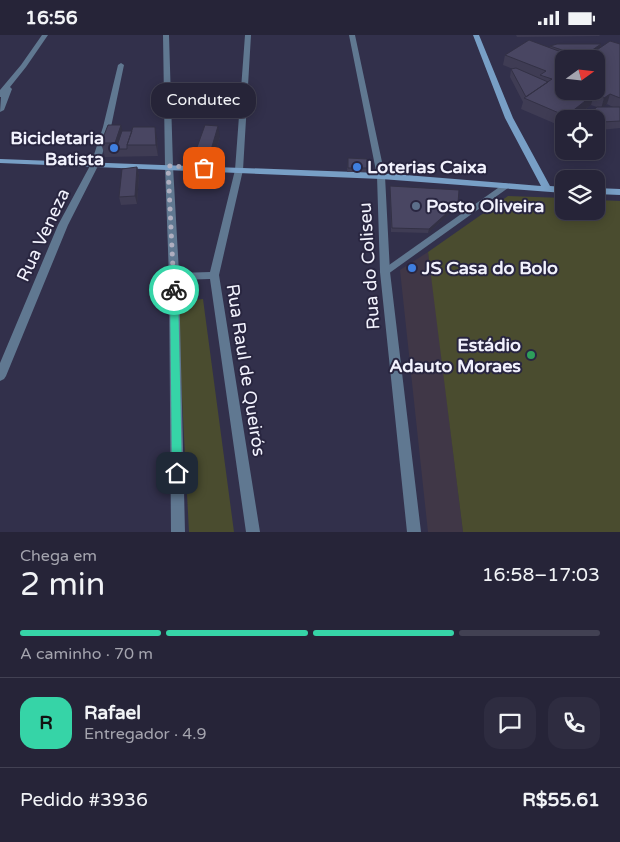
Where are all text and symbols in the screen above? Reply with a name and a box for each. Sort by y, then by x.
text: 16:56 [25,7,78,29]
north arrow [555,50,605,100]
map controls [555,50,605,220]
callout: Condutec [152,83,256,118]
text: Condutec [167,90,240,110]
button: locate [555,110,605,160]
place label: Bicicletaria Batista [10,127,104,170]
marker: Bicicletaria Batista [108,142,120,154]
pin [183,147,225,189]
icon: bag [190,154,218,182]
place label: Loterias Caixa [367,156,487,178]
marker: Loterias Caixa [351,161,363,173]
button: layers [555,170,605,220]
street label: Rua Veneza [12,185,74,285]
place label: Posto Oliveira [426,195,544,217]
marker: Posto Oliveira [410,200,422,212]
street label: Rua do Coliseu [354,202,384,330]
place label: JS Casa do Bolo [421,257,558,279]
marker: JS Casa do Bolo [406,262,418,274]
courier [149,265,199,315]
icon: bike [160,276,188,304]
street label: Rua Raul de Queirós [222,282,270,458]
place label: Estádio Adauto Moraes [389,334,521,377]
marker: Estádio Adauto Moraes [525,349,537,361]
pin [156,452,198,494]
icon: home [163,459,191,487]
text: Chega em [20,546,97,566]
text: 16:58–17:03 [482,564,600,586]
text: 2 min [20,566,105,604]
text: A caminho · 70 m [20,644,153,664]
button: chat [484,697,536,749]
button: phone [548,697,600,749]
text: Rafael [84,702,141,724]
text: R [39,712,53,734]
text: Entregador · 4.9 [84,724,206,744]
text: Pedido #3936 [20,789,148,811]
text: R$55.61 [522,789,600,811]

